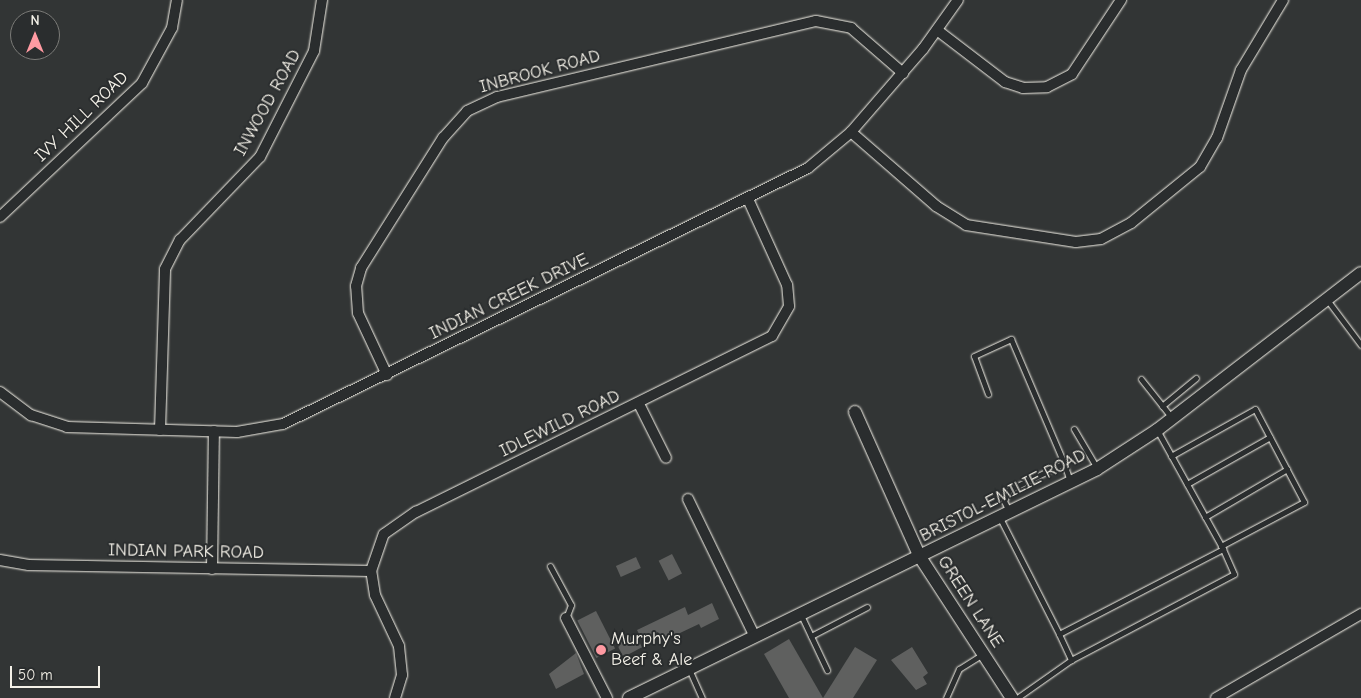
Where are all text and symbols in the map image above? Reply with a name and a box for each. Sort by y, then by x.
north arrow [10,10,60,60]
text: N [30,12,40,29]
street label: INWOOD ROAD [230,46,306,160]
street label: INBROOK ROAD [477,46,603,98]
street label: IVY HILL ROAD [31,67,133,167]
street label: INDIAN CREEK DRIVE [426,249,592,345]
street label: IDLEWILD ROAD [496,386,624,462]
street label: BRISTOL-EMILIE ROAD [916,445,1090,547]
street label: INDIAN PARK ROAD [108,540,264,564]
street label: GREEN LANE [932,552,1008,652]
place label: Murphy's Beef & Ale [611,629,692,672]
marker: Murphy's Beef & Ale [595,644,607,656]
scale bar [12,656,102,688]
text: 50 m [18,666,53,684]

